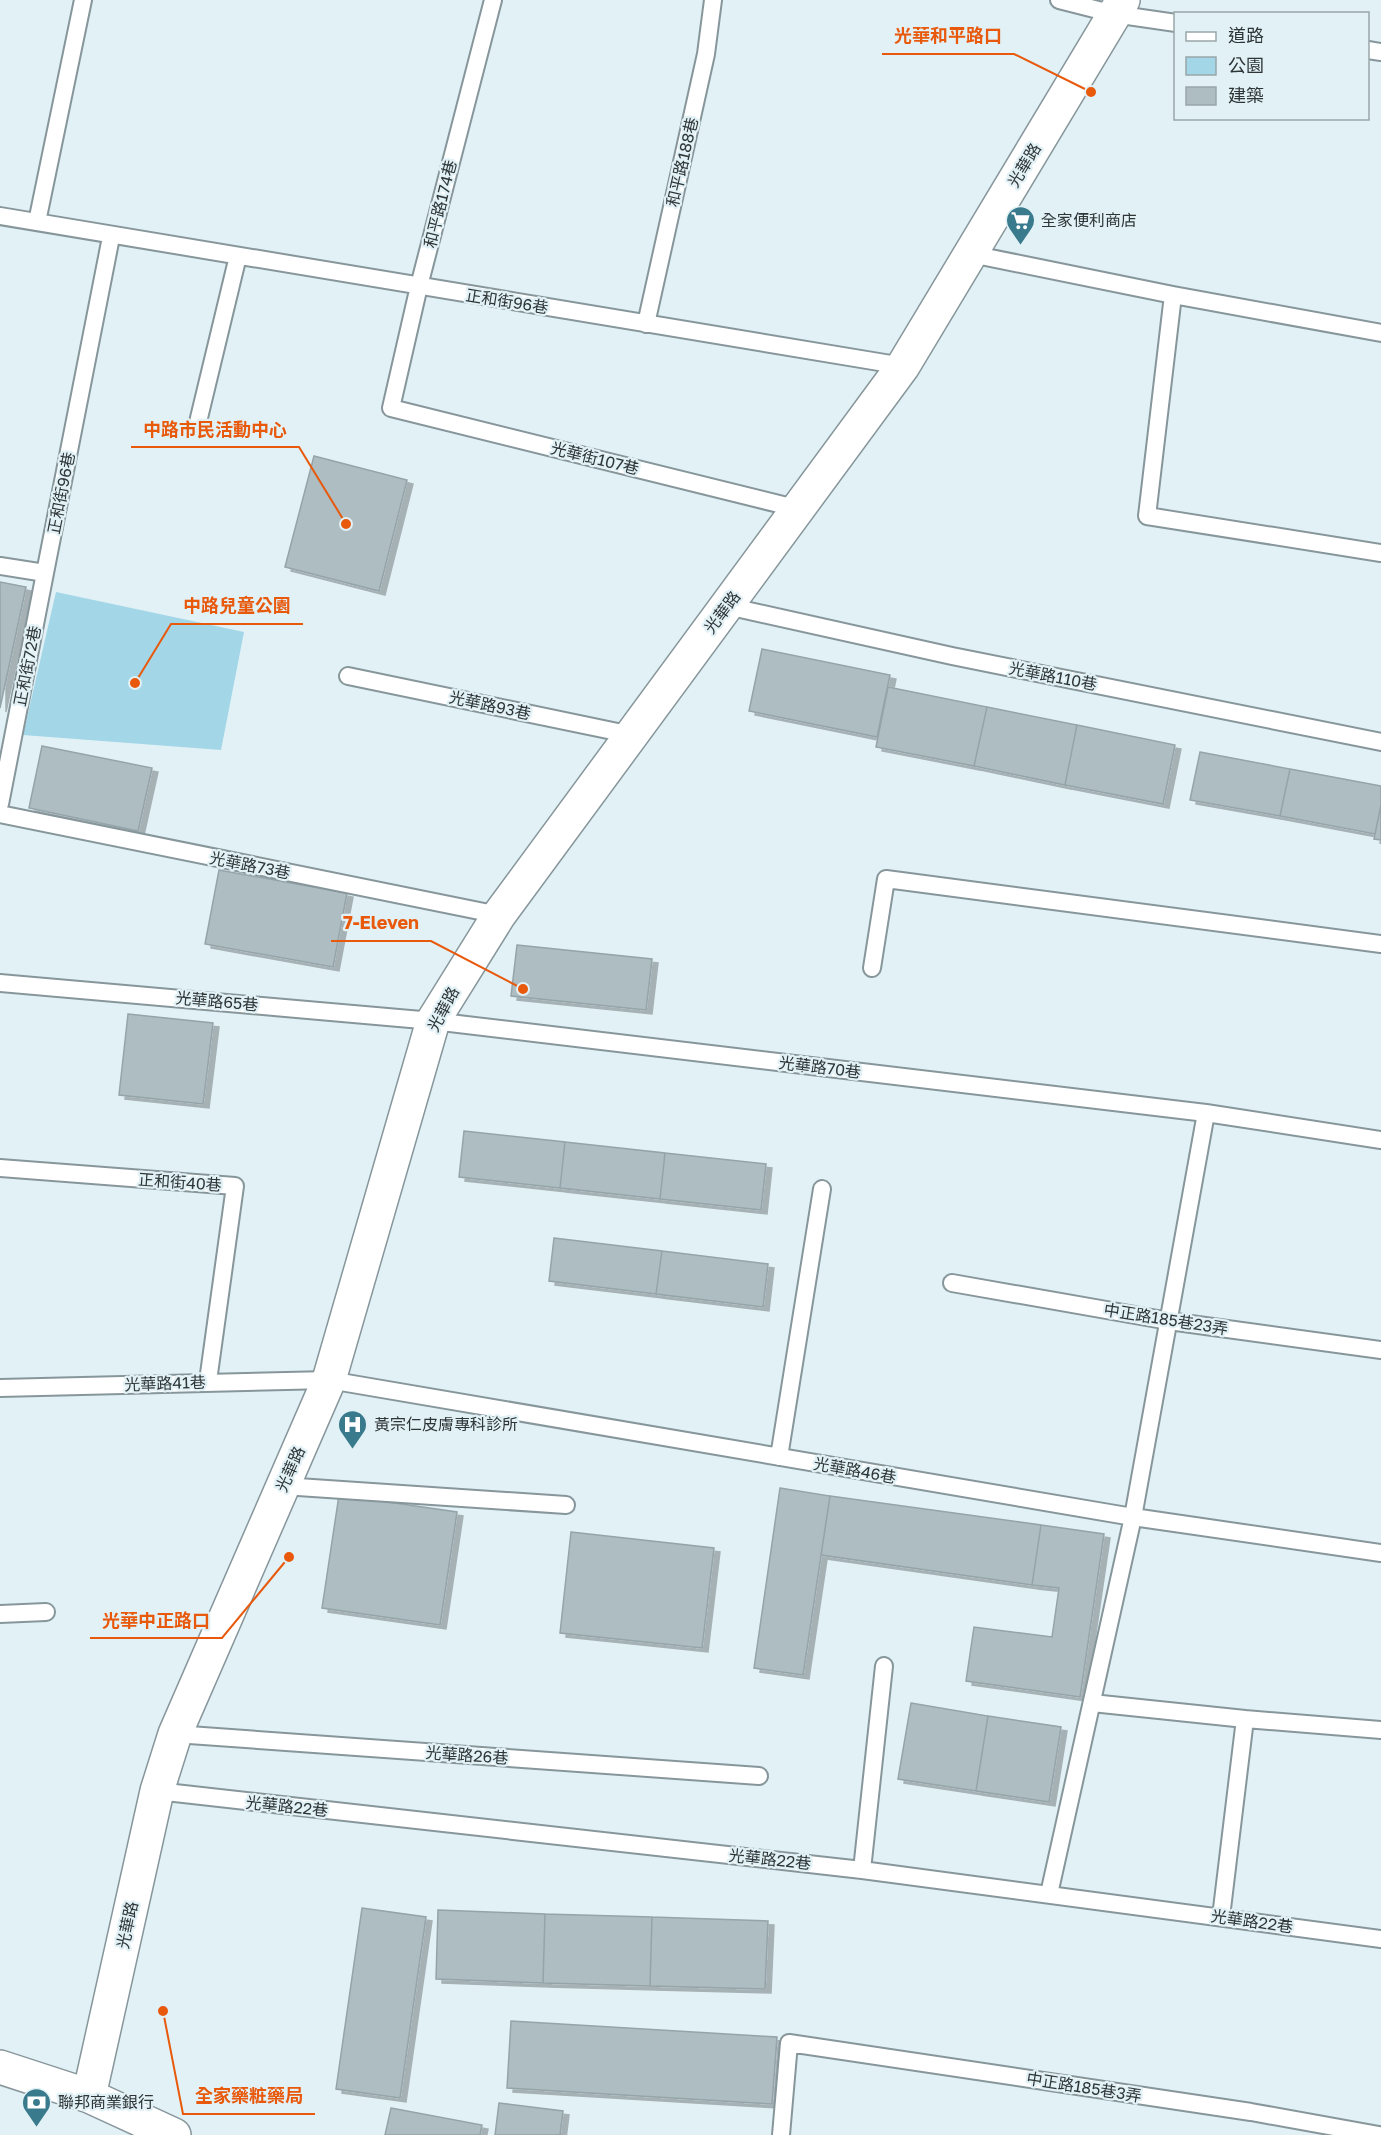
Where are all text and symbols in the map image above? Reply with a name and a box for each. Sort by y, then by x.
legend [1174,12,1369,120]
callout: 光華和平路口 [882,18,1014,54]
text: 光華和平路口 [894,24,1002,46]
text: 道路 [1228,24,1264,46]
text: 公園 [1228,54,1264,76]
text: 建築 [1228,84,1264,106]
street label: 和平路188巷 [662,115,702,209]
street label: 光華路 [1003,139,1045,191]
street label: 和平路174巷 [419,158,461,250]
supermarket icon: 全家便利商店 [1004,204,1036,246]
place label: 全家便利商店 [1041,210,1137,230]
street label: 正和街96巷 [464,285,550,317]
callout: 中路市民活動中心 [131,411,299,447]
text: 中路市民活動中心 [143,418,287,440]
street label: 光華街107巷 [549,437,641,479]
street label: 正和街96巷 [43,450,79,536]
street label: 光華路 [700,587,744,637]
callout: 中路兒童公園 [171,588,303,624]
text: 中路兒童公園 [183,594,291,616]
street label: 正和街72巷 [9,624,45,708]
street label: 光華路110巷 [1007,658,1099,694]
street label: 光華路93巷 [447,687,533,723]
street label: 光華路73巷 [208,847,292,883]
callout: 7-Eleven [331,905,431,941]
text: 7-Eleven [343,911,419,933]
street label: 光華路 [423,983,463,1035]
street label: 光華路65巷 [175,987,259,1015]
street label: 光華路70巷 [778,1052,862,1082]
street label: 正和街40巷 [138,1169,222,1195]
street label: 中正路185巷23弄 [1102,1299,1230,1339]
street label: 光華路41巷 [124,1372,206,1394]
hospital icon: 黃宗仁皮膚專科診所 [337,1408,369,1450]
place label: 黃宗仁皮膚專科診所 [374,1414,518,1434]
street label: 光華路 [271,1443,309,1495]
street label: 光華路46巷 [812,1453,898,1487]
callout: 光華中正路口 [90,1602,222,1638]
text: 光華中正路口 [102,1609,210,1631]
street label: 光華路26巷 [425,1742,509,1768]
street label: 光華路22巷 [245,1792,329,1820]
street label: 光華路22巷 [728,1845,812,1873]
street label: 光華路 [112,1899,142,1951]
street label: 光華路22巷 [1210,1905,1294,1937]
street label: 中正路185巷3弄 [1025,2068,1143,2106]
callout: 全家藥粧藥局 [183,2078,315,2114]
text: 全家藥粧藥局 [195,2084,303,2106]
bank icon: 聯邦商業銀行 [21,2086,53,2128]
place label: 聯邦商業銀行 [58,2092,154,2112]

